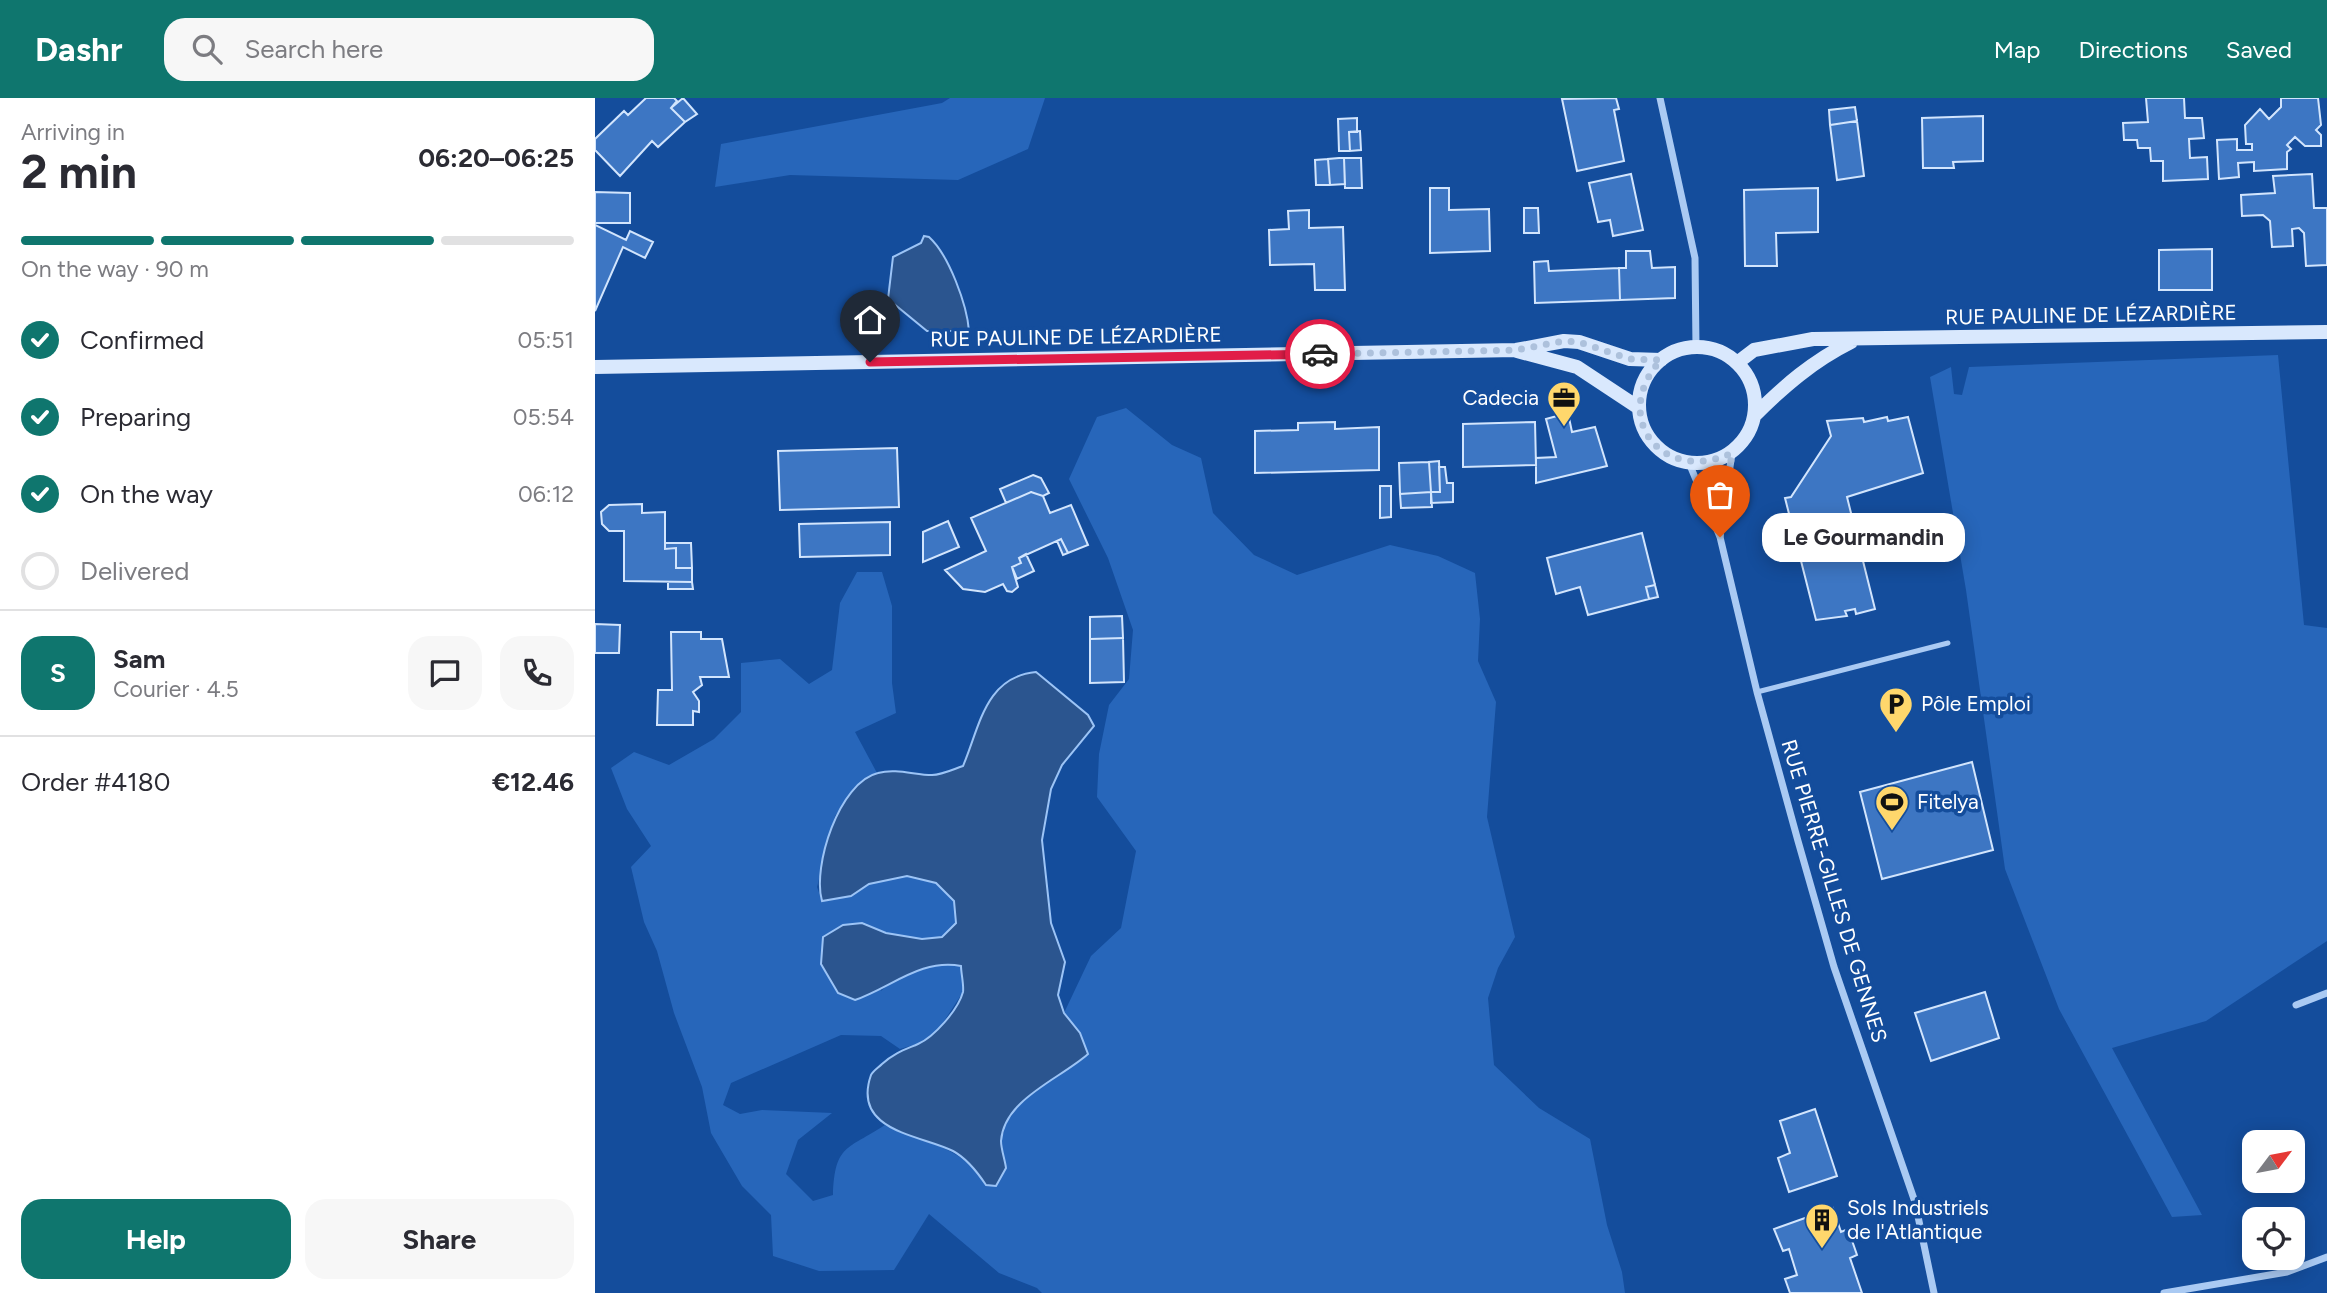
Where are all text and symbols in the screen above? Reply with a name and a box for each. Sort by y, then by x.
search box [164,18,654,81]
text: Dashr [35,30,122,69]
icon: search [188,30,226,68]
text: Search here [244,33,383,65]
text: Map [1994,35,2040,64]
text: Directions [2078,35,2188,64]
text: Saved [2226,35,2292,64]
text: Arriving in [21,118,125,146]
text: 06:20–06:25 [418,142,574,174]
text: 2 min [21,144,137,200]
text: On the way · 90 m [21,255,209,283]
pin [840,290,900,362]
street label: RUE PAULINE DE LÉZARDIÈRE [1945,299,2237,330]
icon: home [851,301,889,339]
courier [1285,319,1355,389]
icon: check [21,321,59,359]
street label: RUE PAULINE DE LÉZARDIÈRE [930,321,1222,352]
text: Confirmed [80,324,204,356]
text: 05:51 [517,326,574,354]
icon: car [1301,335,1339,373]
office icon: Cadecia [1545,379,1583,428]
place label: Cadecia [1462,385,1539,410]
icon: check [21,398,59,436]
text: Preparing [80,401,191,433]
text: 05:54 [513,403,574,431]
pin [1690,465,1750,537]
icon: check [21,475,59,513]
icon: bag [1701,476,1739,514]
text: On the way [80,478,213,510]
text: 06:12 [518,480,574,508]
callout: Le Gourmandin [1762,512,1965,562]
text: Le Gourmandin [1783,523,1944,551]
text: Delivered [80,555,189,587]
button: chat [408,636,482,710]
button: phone [500,636,574,710]
text: Sam [113,643,165,675]
text: S [50,657,66,689]
text: Courier · 4.5 [113,675,239,703]
parking icon: Pôle Emploi [1877,685,1915,734]
place label: Pôle Emploi [1921,691,2031,716]
street label: RUE PIERRE-GILLES DE GENNES [1776,736,1893,1045]
text: Order #4180 [21,766,170,798]
text: €12.46 [492,766,574,798]
sports icon: Fitelya [1873,783,1911,832]
place label: Fitelya [1917,789,1979,814]
north arrow [2242,1130,2305,1194]
map controls [2242,1130,2305,1270]
place label: Sols Industriels de l'Atlantique [1847,1195,1989,1244]
button: Help [21,1199,291,1279]
button: Share [305,1199,574,1279]
building icon: Sols Industriels de l'Atlantique [1803,1201,1841,1250]
button: locate [2242,1207,2305,1270]

